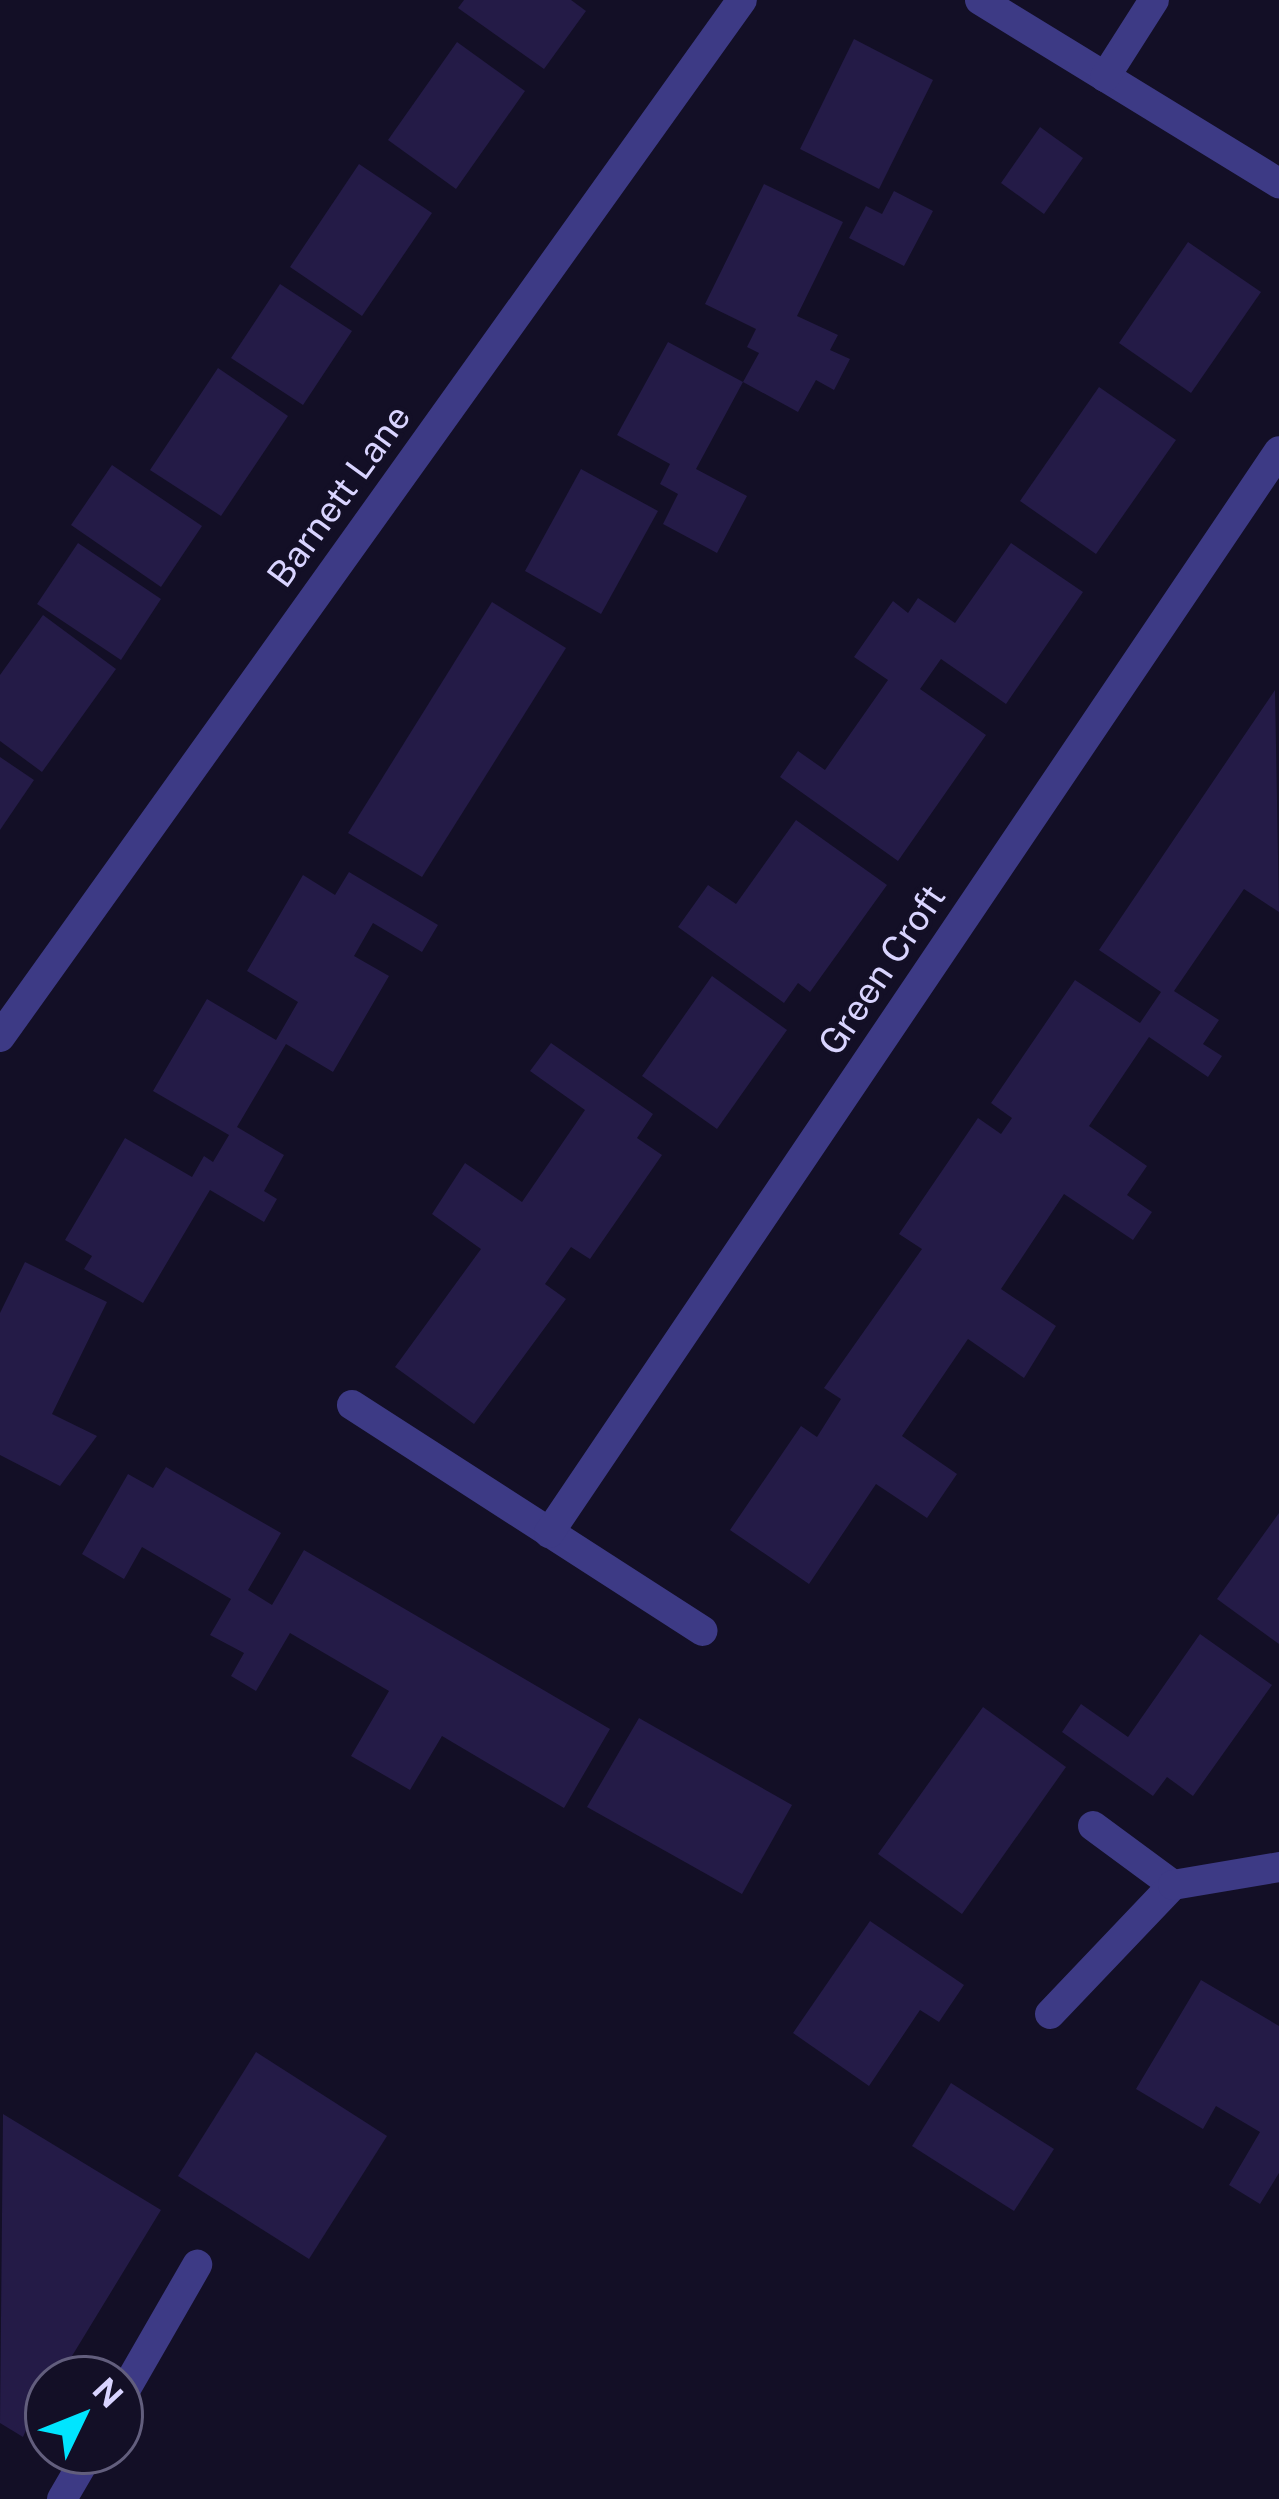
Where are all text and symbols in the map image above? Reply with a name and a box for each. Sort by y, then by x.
street label: Barnett Lane [258,396,420,596]
street label: Green Croft [809,877,955,1063]
north arrow [24,2355,144,2475]
text: N [85,2370,131,2415]

